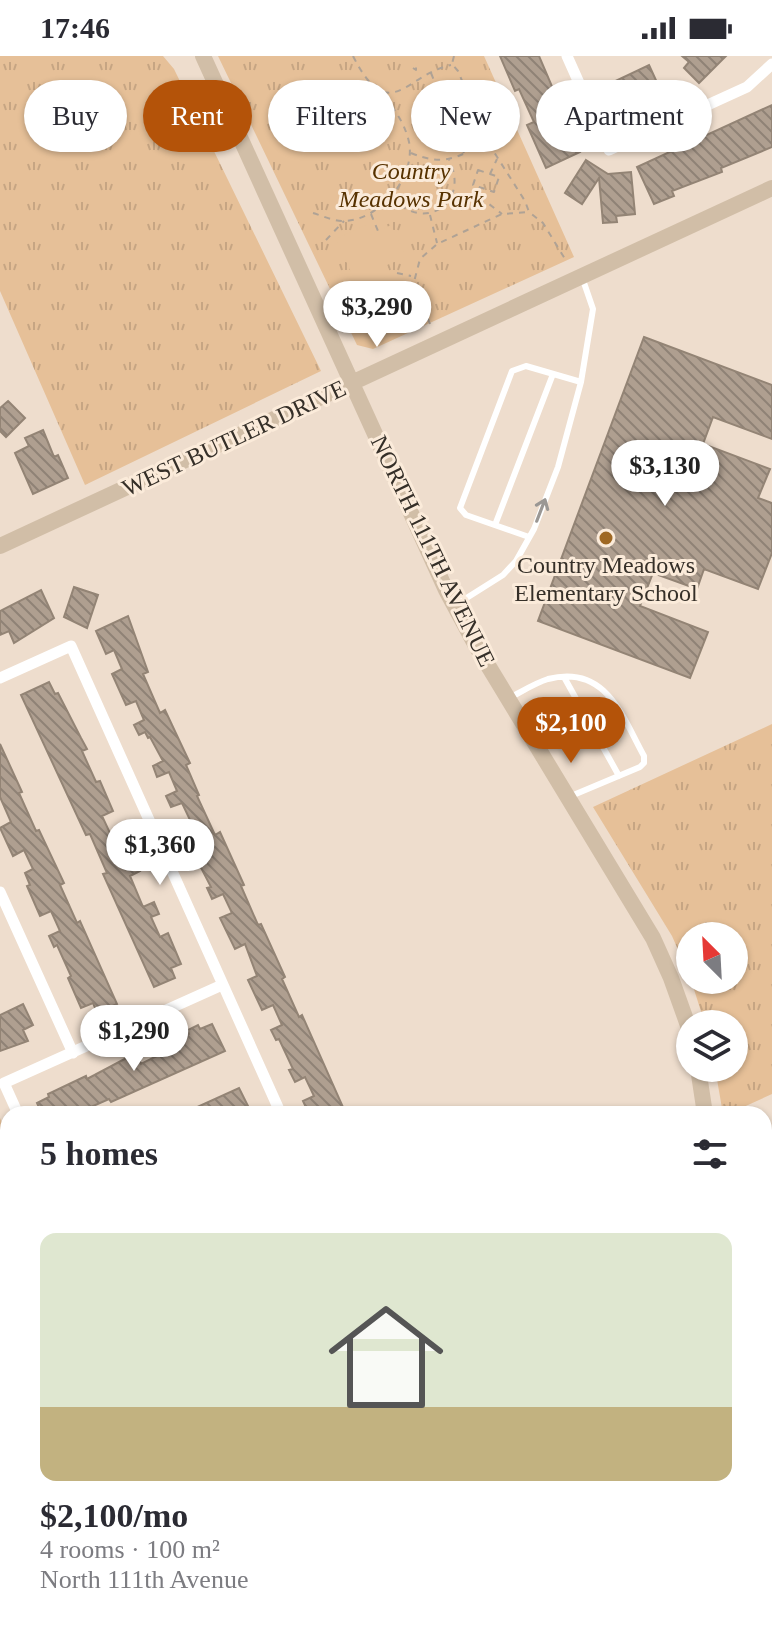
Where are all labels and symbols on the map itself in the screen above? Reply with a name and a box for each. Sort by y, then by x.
park label: Country Meadows Park [338,158,484,212]
pin: $3,290 [312,281,442,349]
street label: WEST BUTLER DRIVE [118,375,350,501]
street label: NORTH 111TH AVENUE [366,431,500,671]
pin: $3,130 [600,440,730,508]
one-way arrow [535,498,549,523]
marker: Country Meadows Elementary School [597,529,615,547]
place label: Country Meadows Elementary School [514,552,698,606]
pin: $2,100 [506,697,636,765]
pin: $1,360 [95,819,225,887]
north arrow [676,922,748,994]
pin: $1,290 [69,1005,199,1073]

